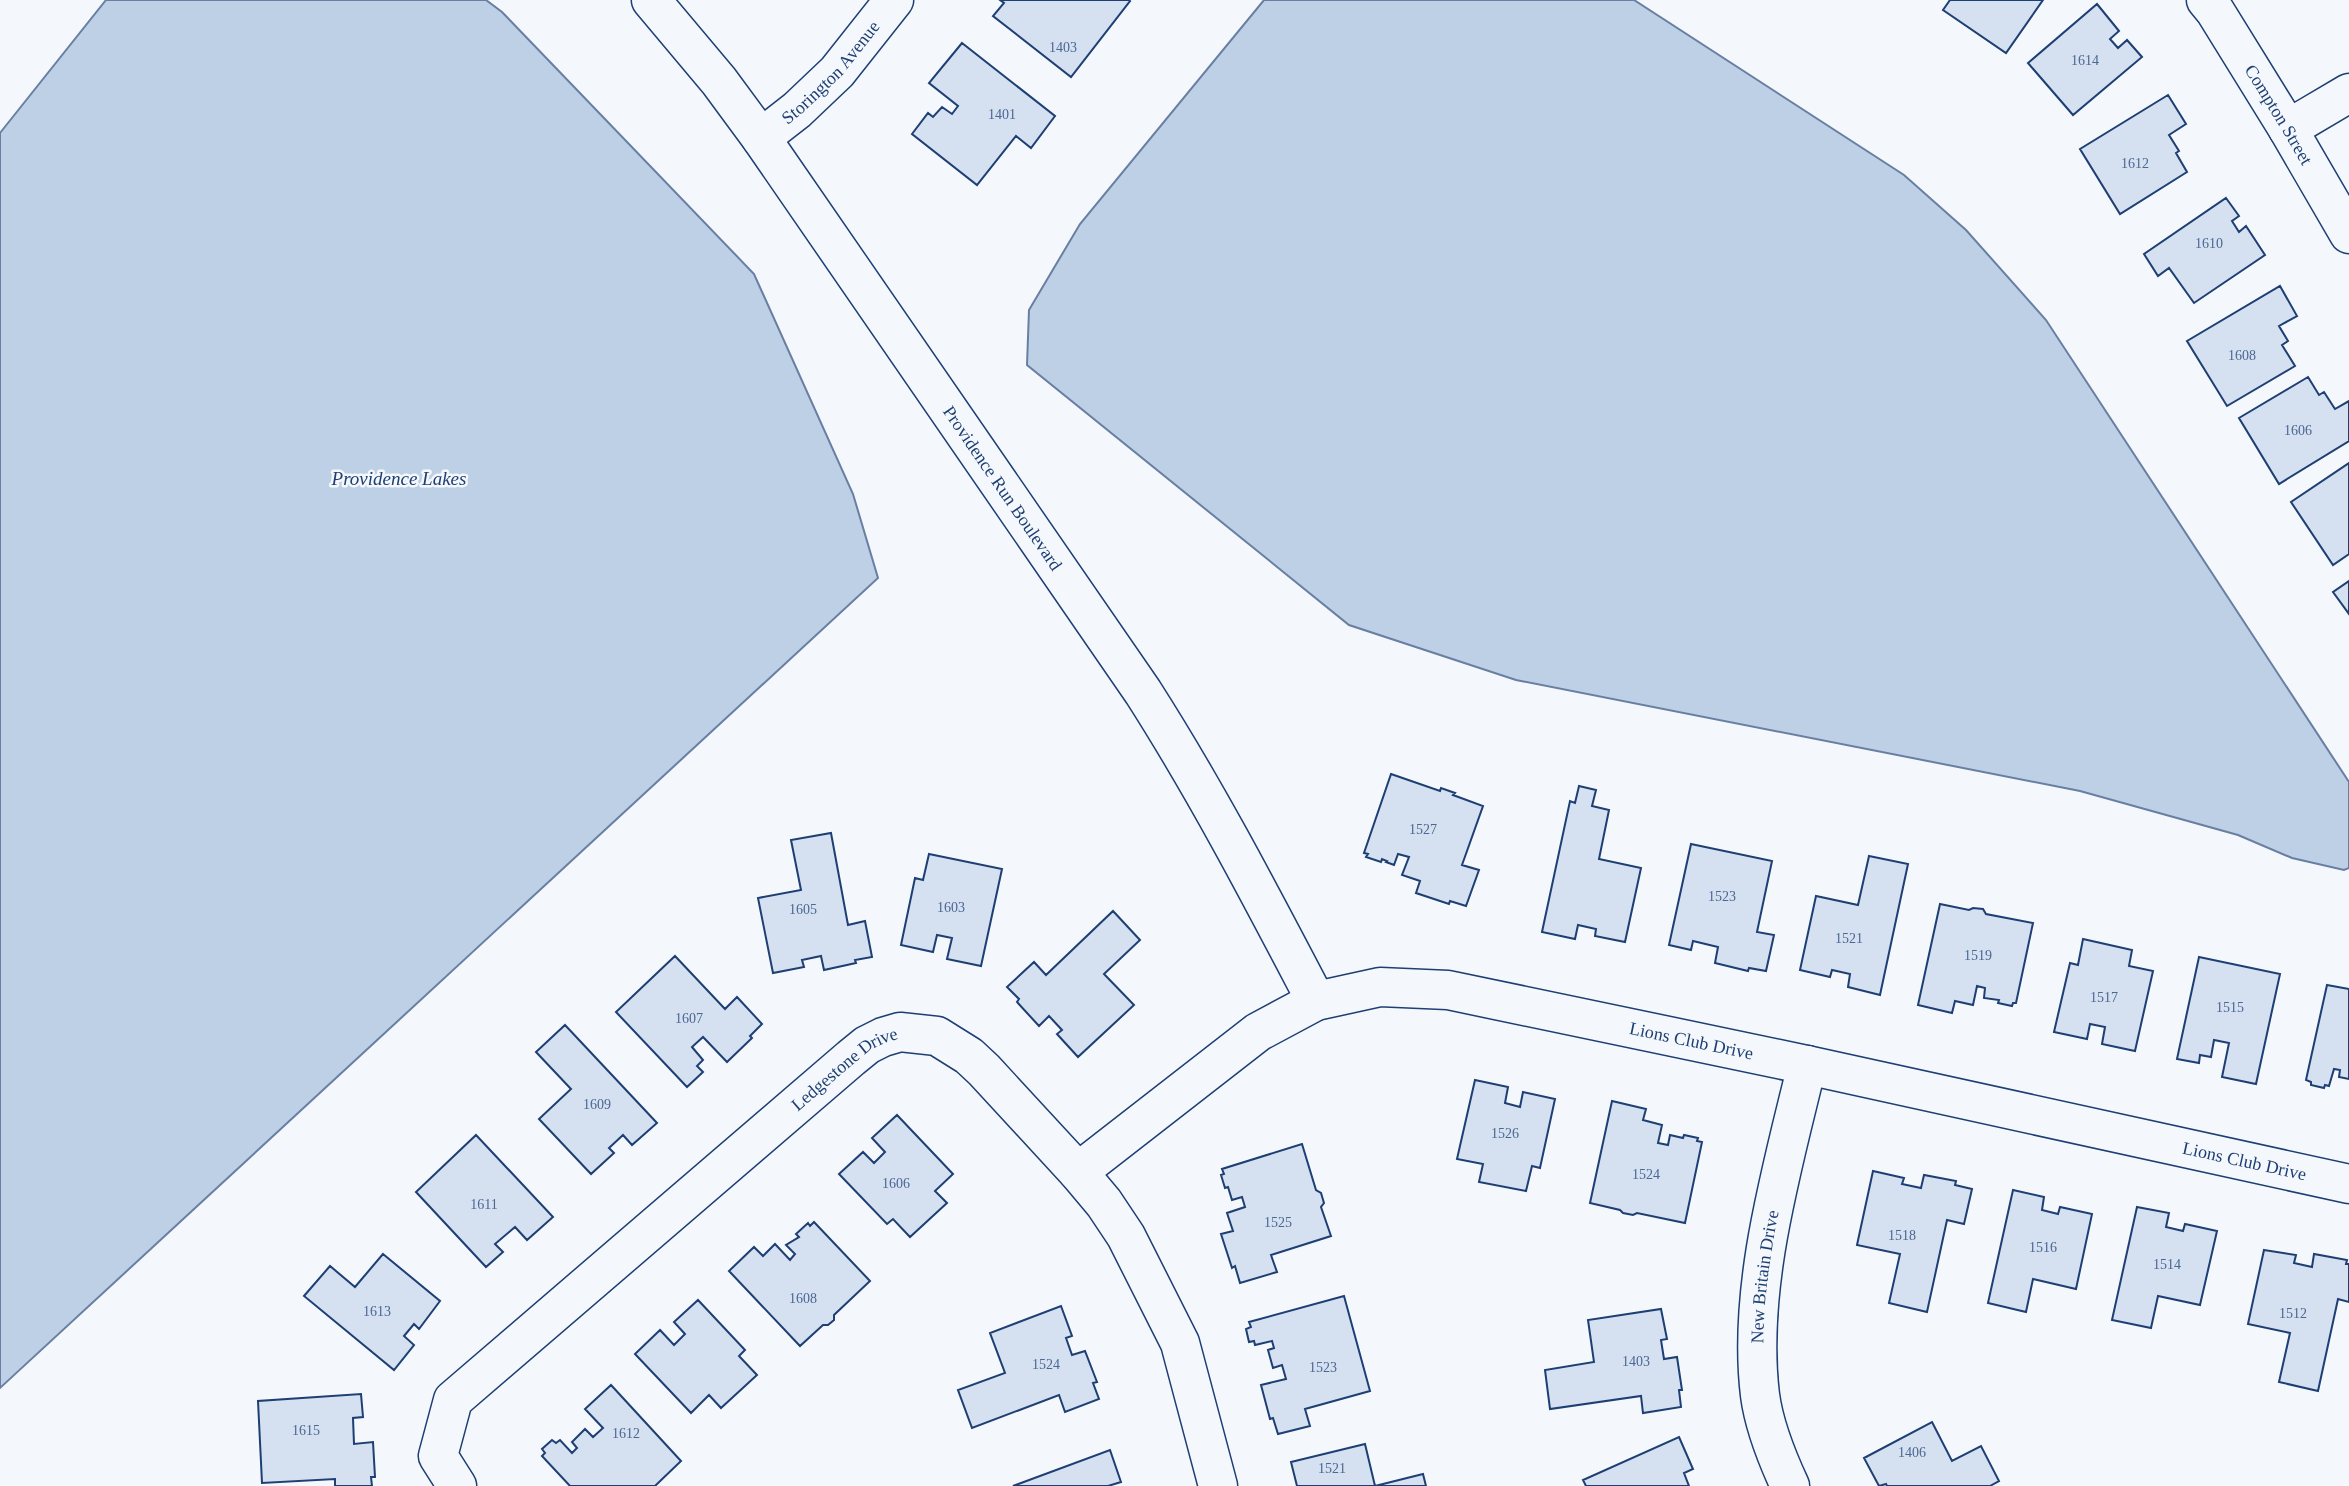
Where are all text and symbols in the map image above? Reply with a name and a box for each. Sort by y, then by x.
street label: Storington Avenue [778,17,884,128]
house number: 1403 [1049,40,1077,55]
house number: 1614 [2071,53,2099,68]
street label: Compton Street [2241,61,2317,168]
house number: 1401 [988,107,1016,122]
house number: 1612 [2121,156,2149,171]
house number: 1610 [2195,236,2223,251]
house number: 1608 [2228,348,2256,363]
street label: Providence Run Boulevard [939,402,1066,574]
house number: 1606 [2284,423,2312,438]
water label: Providence Lakes [331,468,466,489]
house number: 1527 [1409,822,1437,837]
house number: 1523 [1708,889,1736,904]
house number: 1603 [937,900,965,915]
house number: 1605 [789,902,817,917]
house number: 1521 [1835,931,1863,946]
house number: 1519 [1964,948,1992,963]
house number: 1517 [2090,990,2118,1005]
house number: 1515 [2216,1000,2244,1015]
house number: 1607 [675,1011,703,1026]
street label: Lions Club Drive [1628,1018,1755,1064]
street label: Ledgestone Drive [787,1023,900,1115]
house number: 1609 [583,1097,611,1112]
house number: 1526 [1491,1126,1519,1141]
street label: Lions Club Drive [2181,1138,2308,1184]
house number: 1524 [1632,1167,1660,1182]
house number: 1606 [882,1176,910,1191]
house number: 1611 [470,1197,498,1212]
street label: New Britain Drive [1747,1208,1783,1344]
house number: 1525 [1264,1215,1292,1230]
house number: 1518 [1888,1228,1916,1243]
house number: 1516 [2029,1240,2057,1255]
house number: 1514 [2153,1257,2181,1272]
house number: 1608 [789,1291,817,1306]
house number: 1613 [363,1304,391,1319]
house number: 1512 [2279,1306,2307,1321]
house number: 1403 [1622,1354,1650,1369]
house number: 1524 [1032,1357,1060,1372]
house number: 1523 [1309,1360,1337,1375]
house number: 1615 [292,1423,320,1438]
house number: 1612 [612,1426,640,1441]
house number: 1406 [1898,1445,1926,1460]
house number: 1521 [1318,1461,1346,1476]

